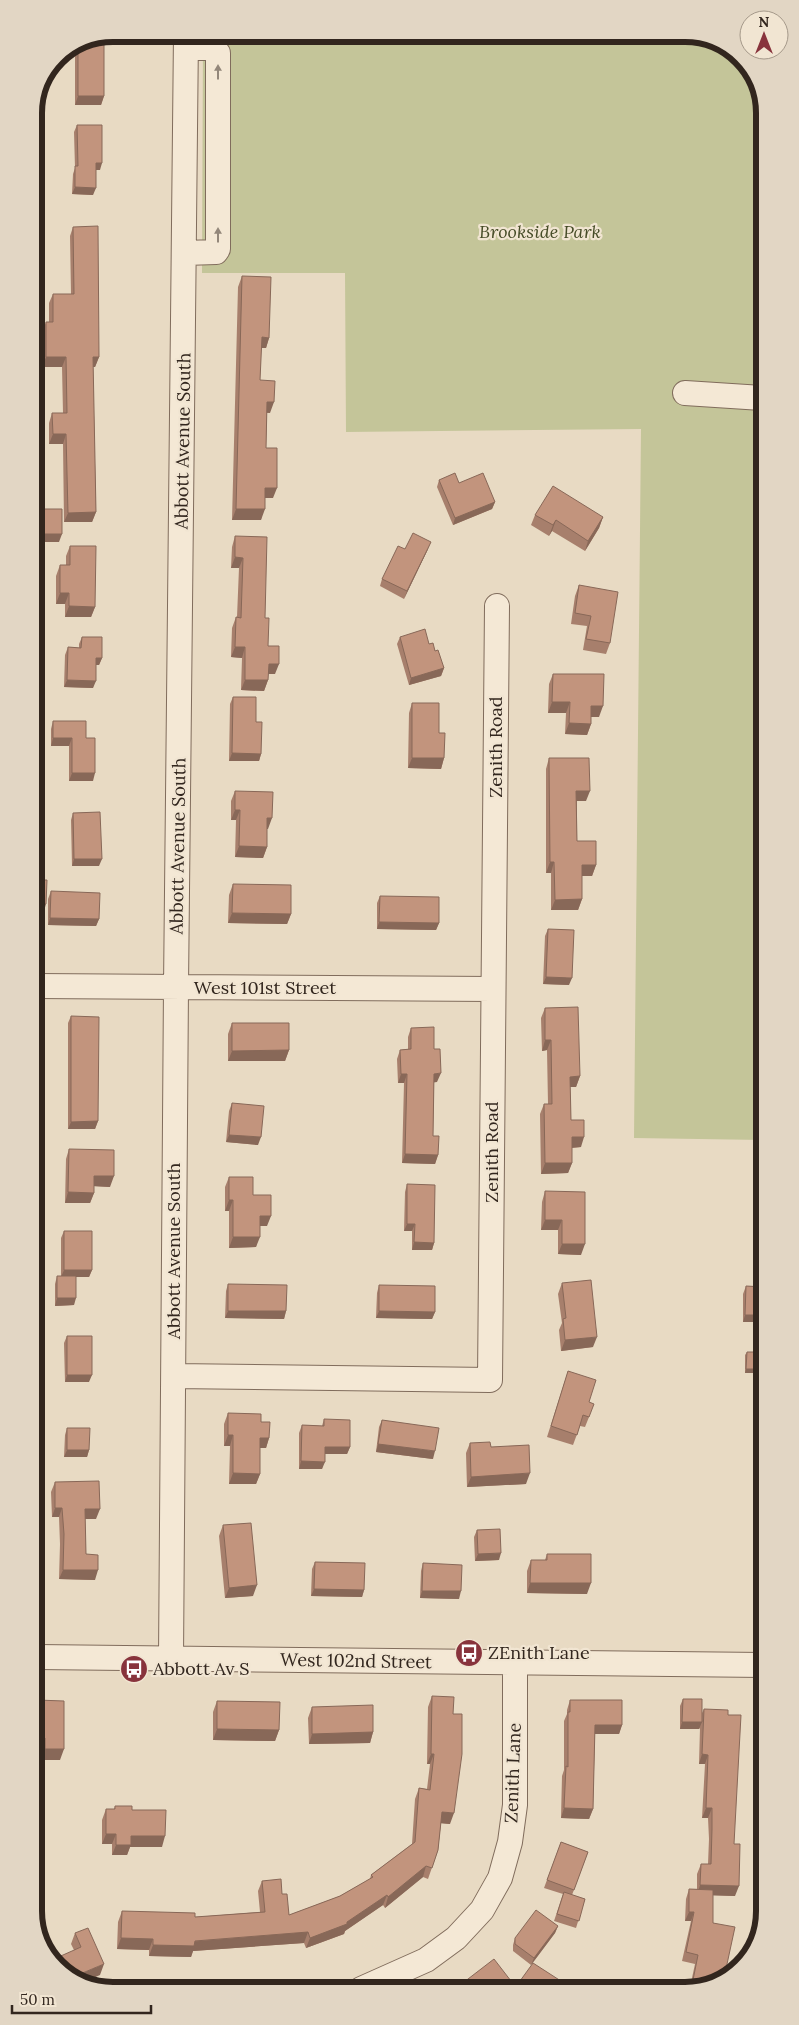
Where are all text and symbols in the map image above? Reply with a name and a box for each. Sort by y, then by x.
north arrow [739,10,789,60]
text: N [759,13,770,31]
one-way arrow [214,64,222,80]
park label: Brookside Park [479,220,601,243]
one-way arrow [214,227,222,243]
street label: Abbott Avenue South [169,352,196,531]
street label: Zenith Road [484,696,507,798]
street label: Abbott Avenue South [164,757,191,936]
street label: West 101st Street [194,976,336,999]
street label: Zenith Road [480,1101,503,1203]
street label: Abbott Avenue South [162,1162,185,1340]
bus stop icon: ZEnith Lane [454,1638,484,1668]
place label: ZEnith Lane [488,1641,590,1664]
street label: West 102nd Street [280,1648,432,1673]
bus stop icon: Abbott Av S [119,1654,149,1684]
place label: Abbott Av S [152,1657,250,1680]
street label: Zenith Lane [499,1722,526,1823]
scale bar [12,1982,151,2014]
text: 50 m [20,1990,55,2009]

